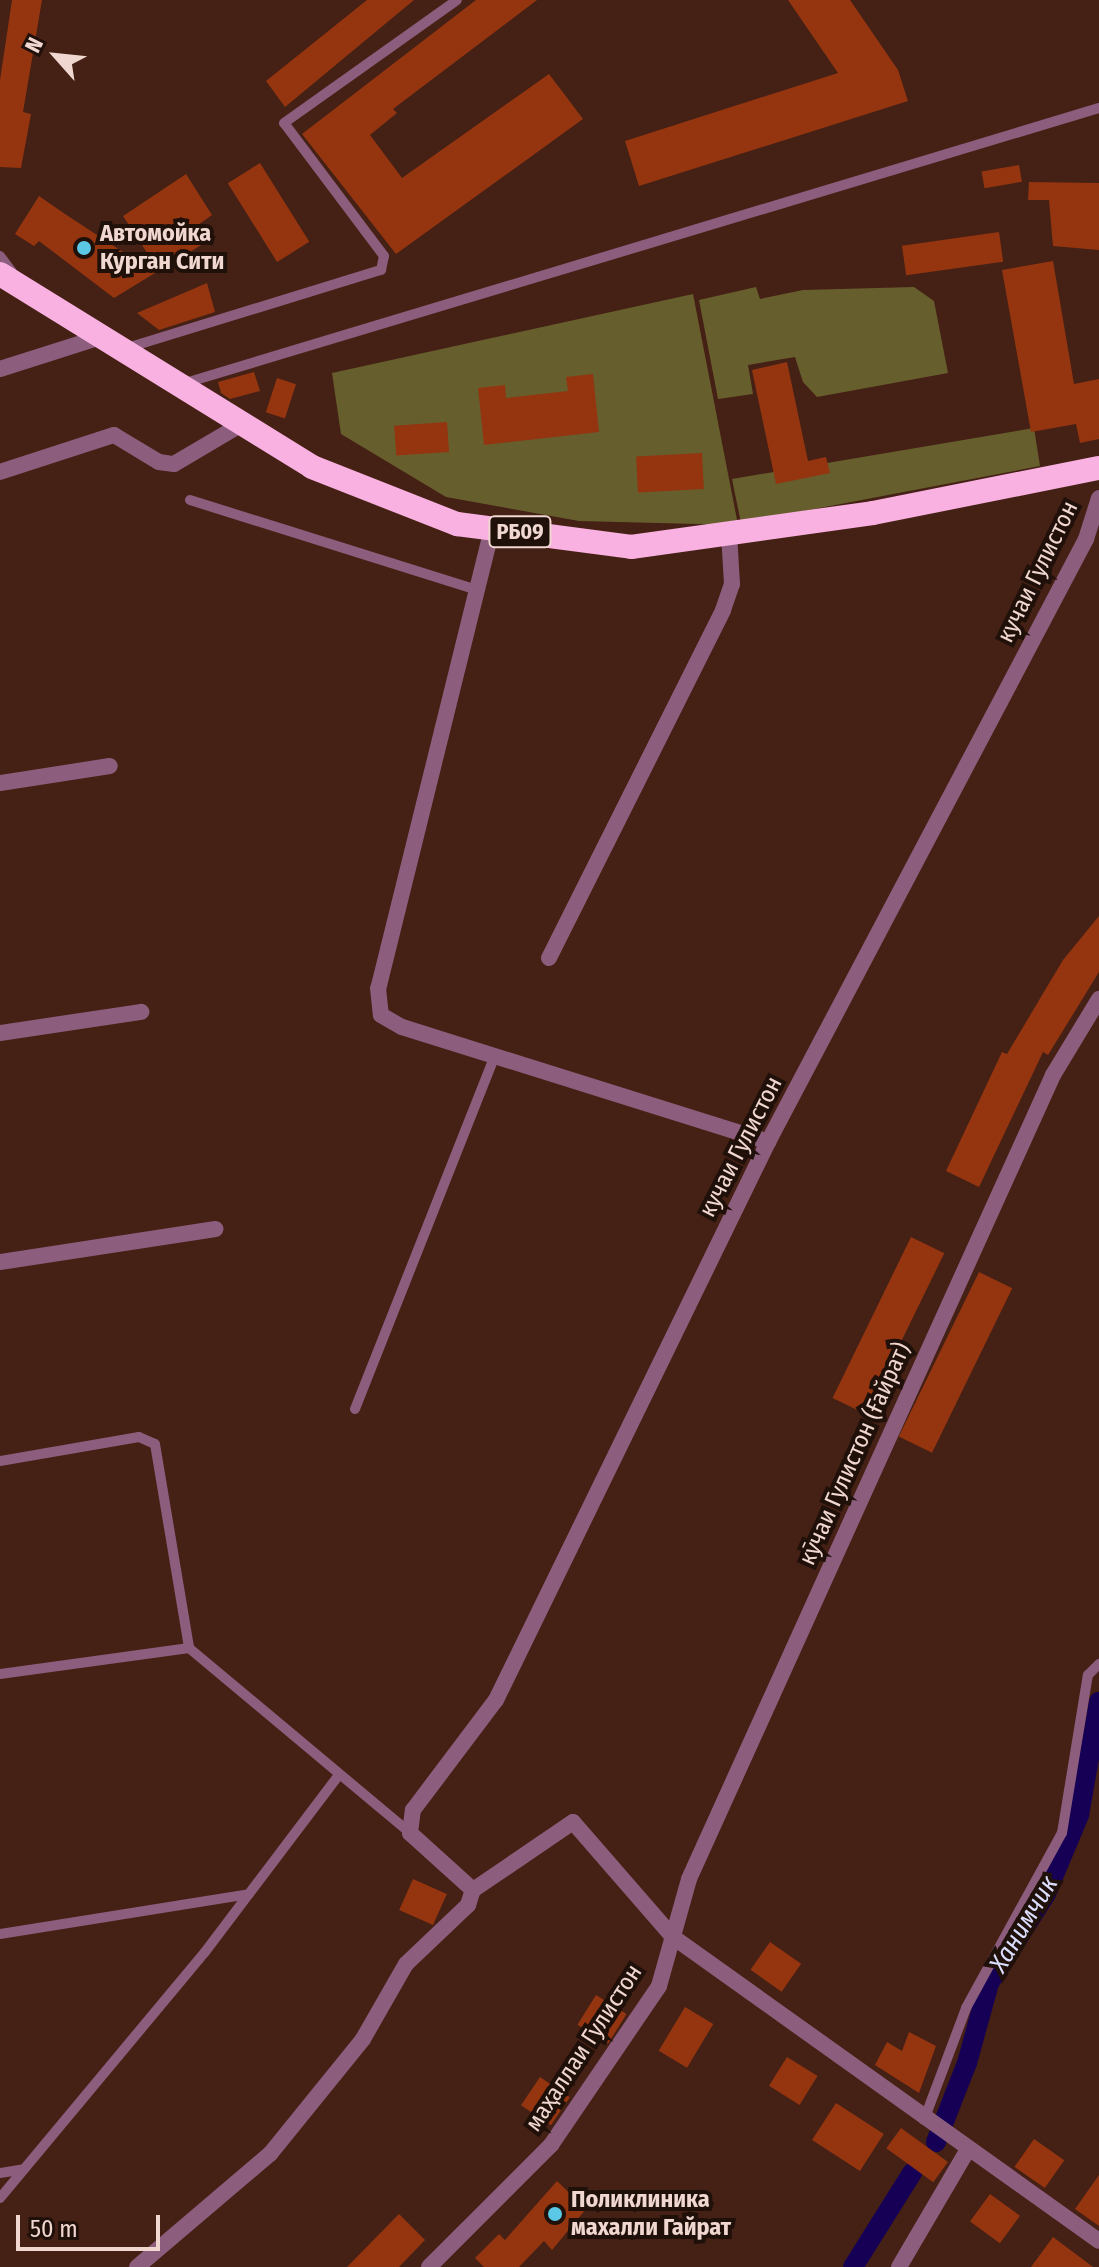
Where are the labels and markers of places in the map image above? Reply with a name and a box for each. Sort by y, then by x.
place label: Автомойка Курган Сити [100,220,224,276]
marker: Автомойка Курган Сити [75,239,93,257]
place label: Поликлиника махалли Гайрат [571,2186,731,2242]
marker: Поликлиника махалли Гайрат [546,2205,564,2223]

